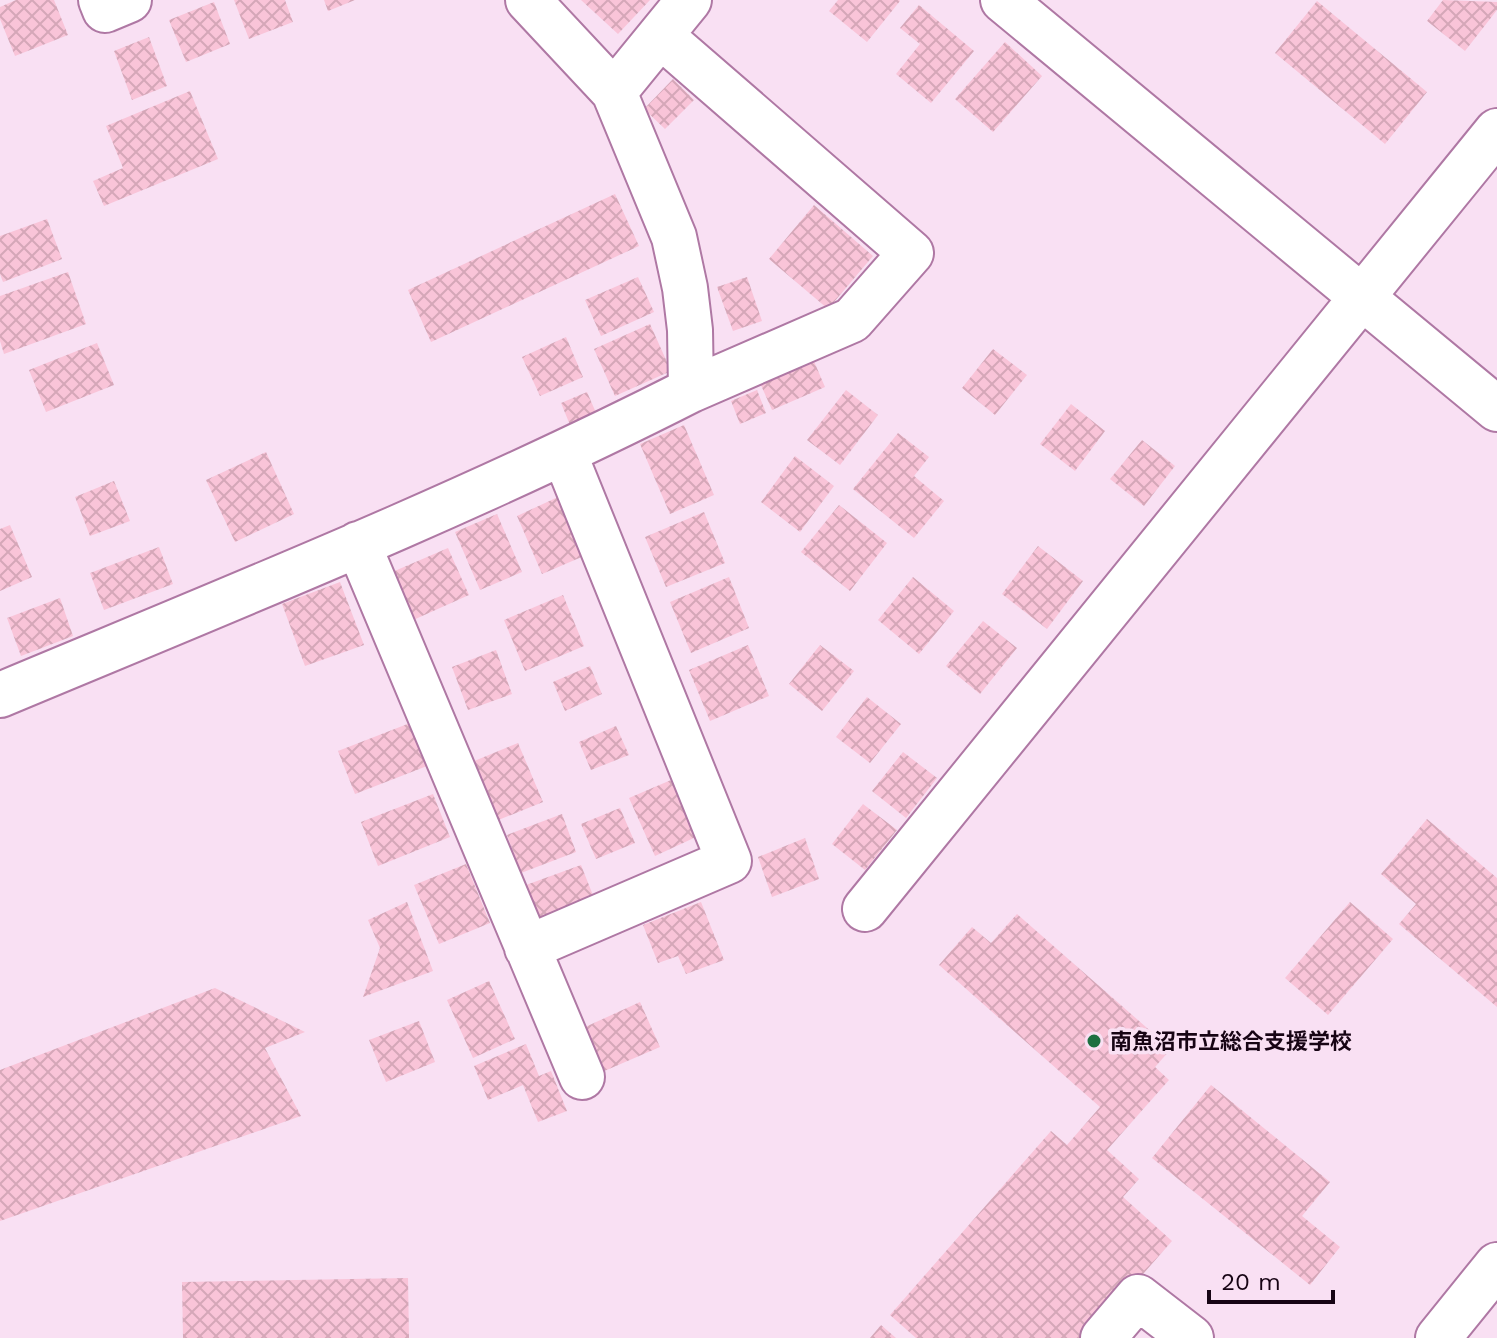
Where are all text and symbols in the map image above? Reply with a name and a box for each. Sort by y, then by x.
place label: 南魚沼市立総合支援学校 [1110,1029,1352,1054]
marker: 南魚沼市立総合支援学校 [1085,1032,1103,1050]
scale bar [1209,1254,1333,1304]
text: 20 m [1221,1268,1281,1296]

